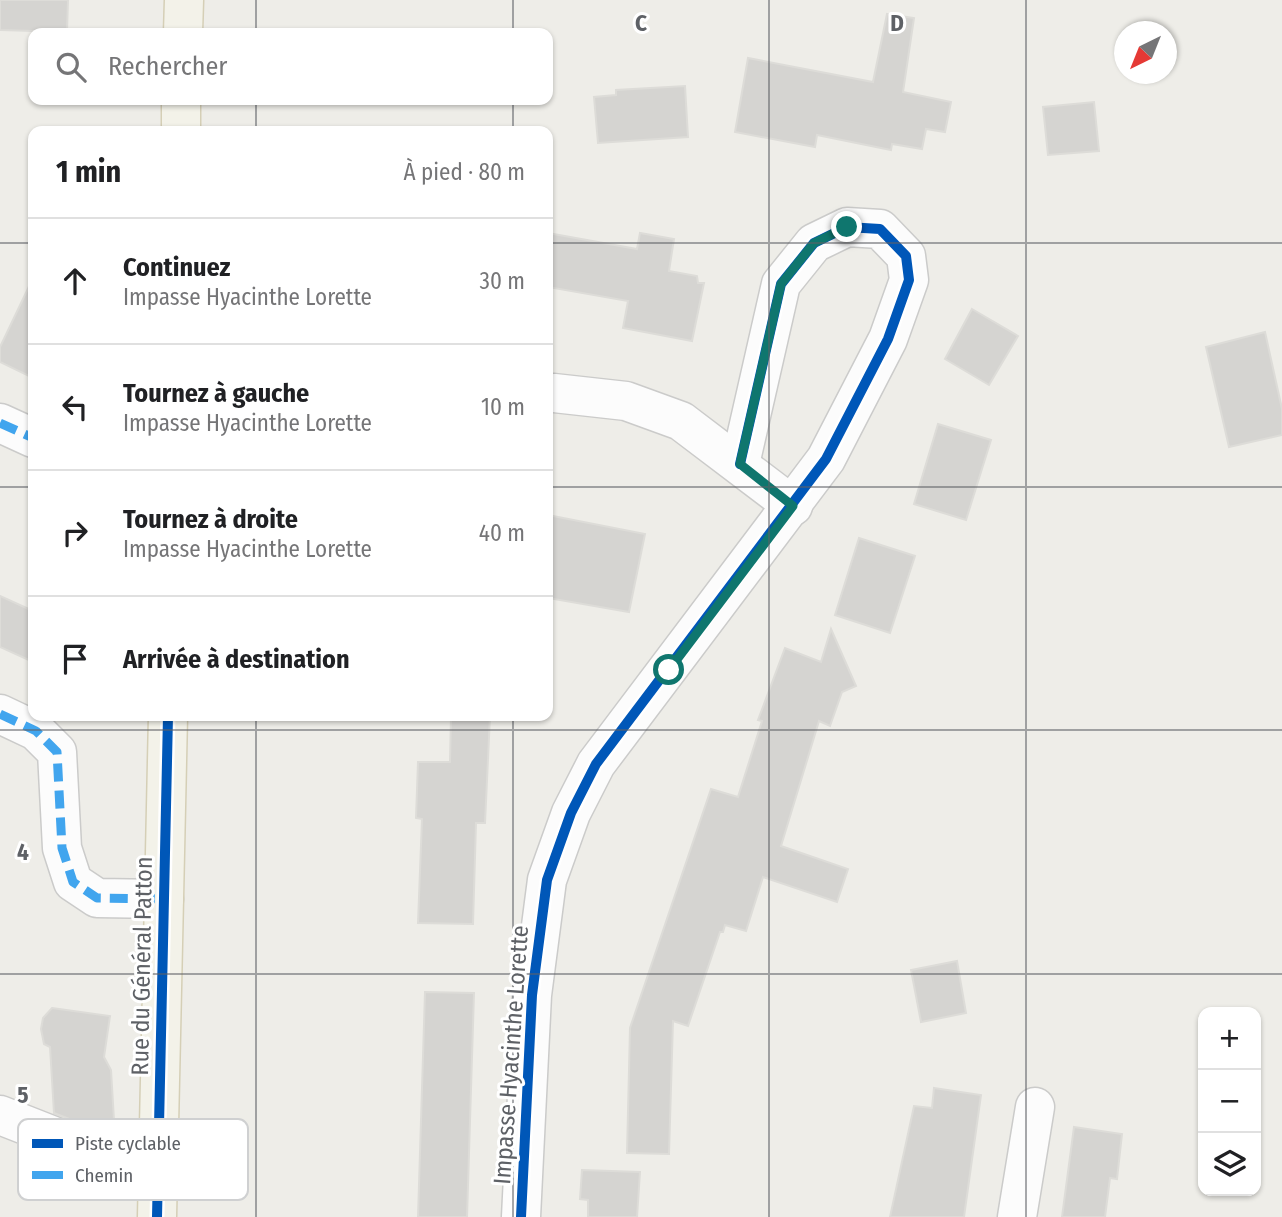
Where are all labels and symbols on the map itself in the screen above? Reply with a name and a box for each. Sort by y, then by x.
text: C [635,9,647,37]
text: D [890,9,904,37]
north arrow [1114,21,1177,84]
route end [831,211,862,242]
route start [653,654,684,685]
text: 4 [17,838,29,866]
street label: Rue du Général Patton [126,856,158,1076]
street label: Impasse Hyacinthe Lorette [488,924,534,1186]
text: 5 [17,1081,29,1109]
legend [18,1119,248,1200]
text: Piste cyclable [75,1132,181,1155]
text: Chemin [75,1164,133,1187]

